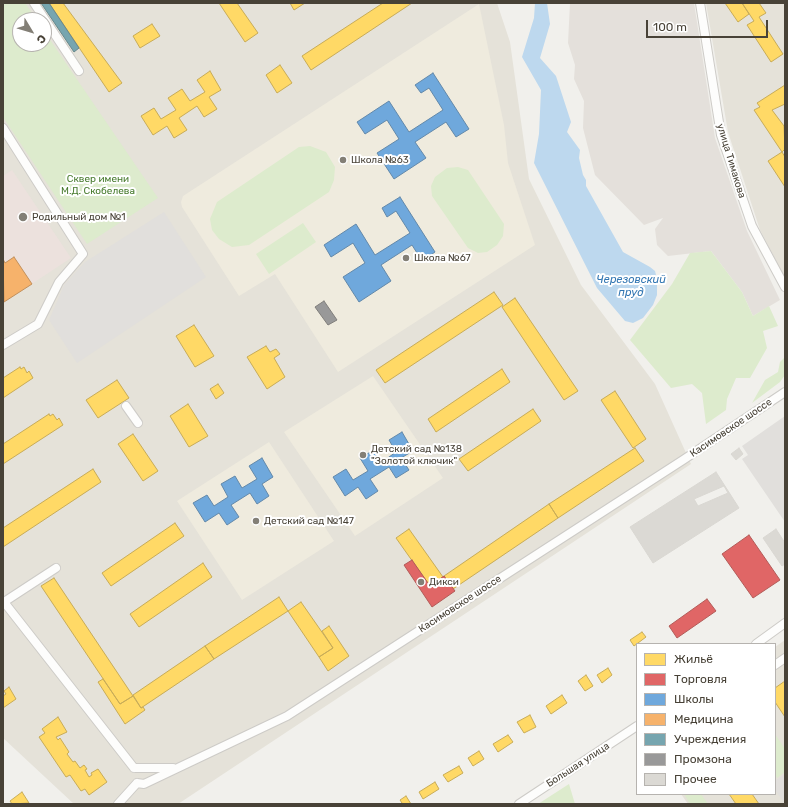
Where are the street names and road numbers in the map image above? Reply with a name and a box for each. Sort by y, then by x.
street label: улица Тимакова [714,122,748,200]
street label: Касимовское шоссе [688,396,774,460]
street label: Касимовское шоссе [416,573,504,635]
street label: Большая улица [544,740,612,790]

